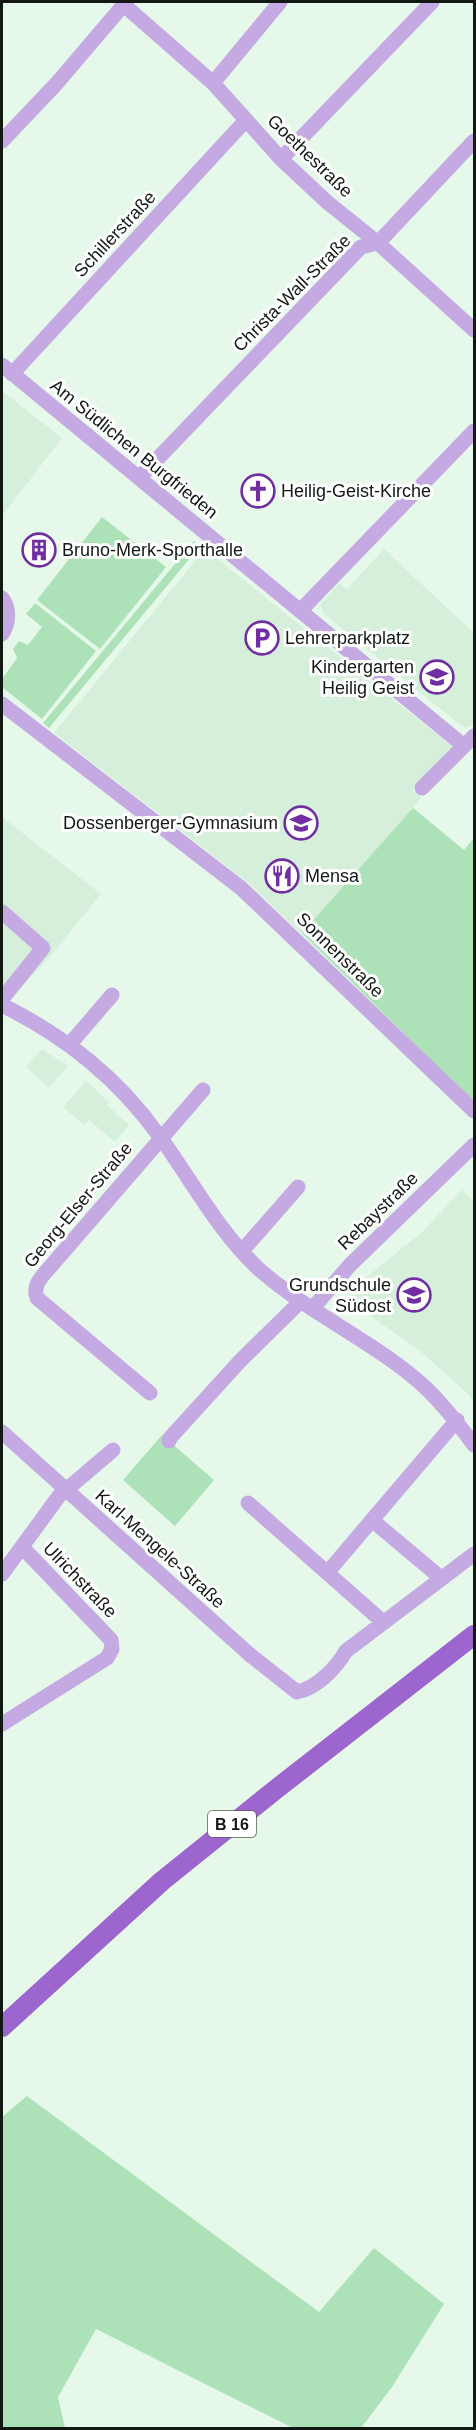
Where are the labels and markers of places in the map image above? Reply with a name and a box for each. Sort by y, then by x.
church icon: Heilig-Geist-Kirche [240,473,276,509]
place label: Heilig-Geist-Kirche [281,481,431,501]
building icon: Bruno-Merk-Sporthalle [21,532,57,568]
place label: Bruno-Merk-Sporthalle [62,540,243,560]
parking icon: Lehrerparkplatz [244,620,280,656]
place label: Lehrerparkplatz [285,628,410,648]
place label: Kindergarten Heilig Geist [311,657,414,698]
school or university icon: Kindergarten Heilig Geist [419,659,455,695]
school or university icon: Dossenberger-Gymnasium [283,805,319,841]
place label: Dossenberger-Gymnasium [63,813,278,833]
restaurant icon: Mensa [264,858,300,894]
place label: Mensa [305,866,360,886]
place label: Grundschule Südost [289,1275,391,1316]
school or university icon: Grundschule Südost [396,1277,432,1313]

